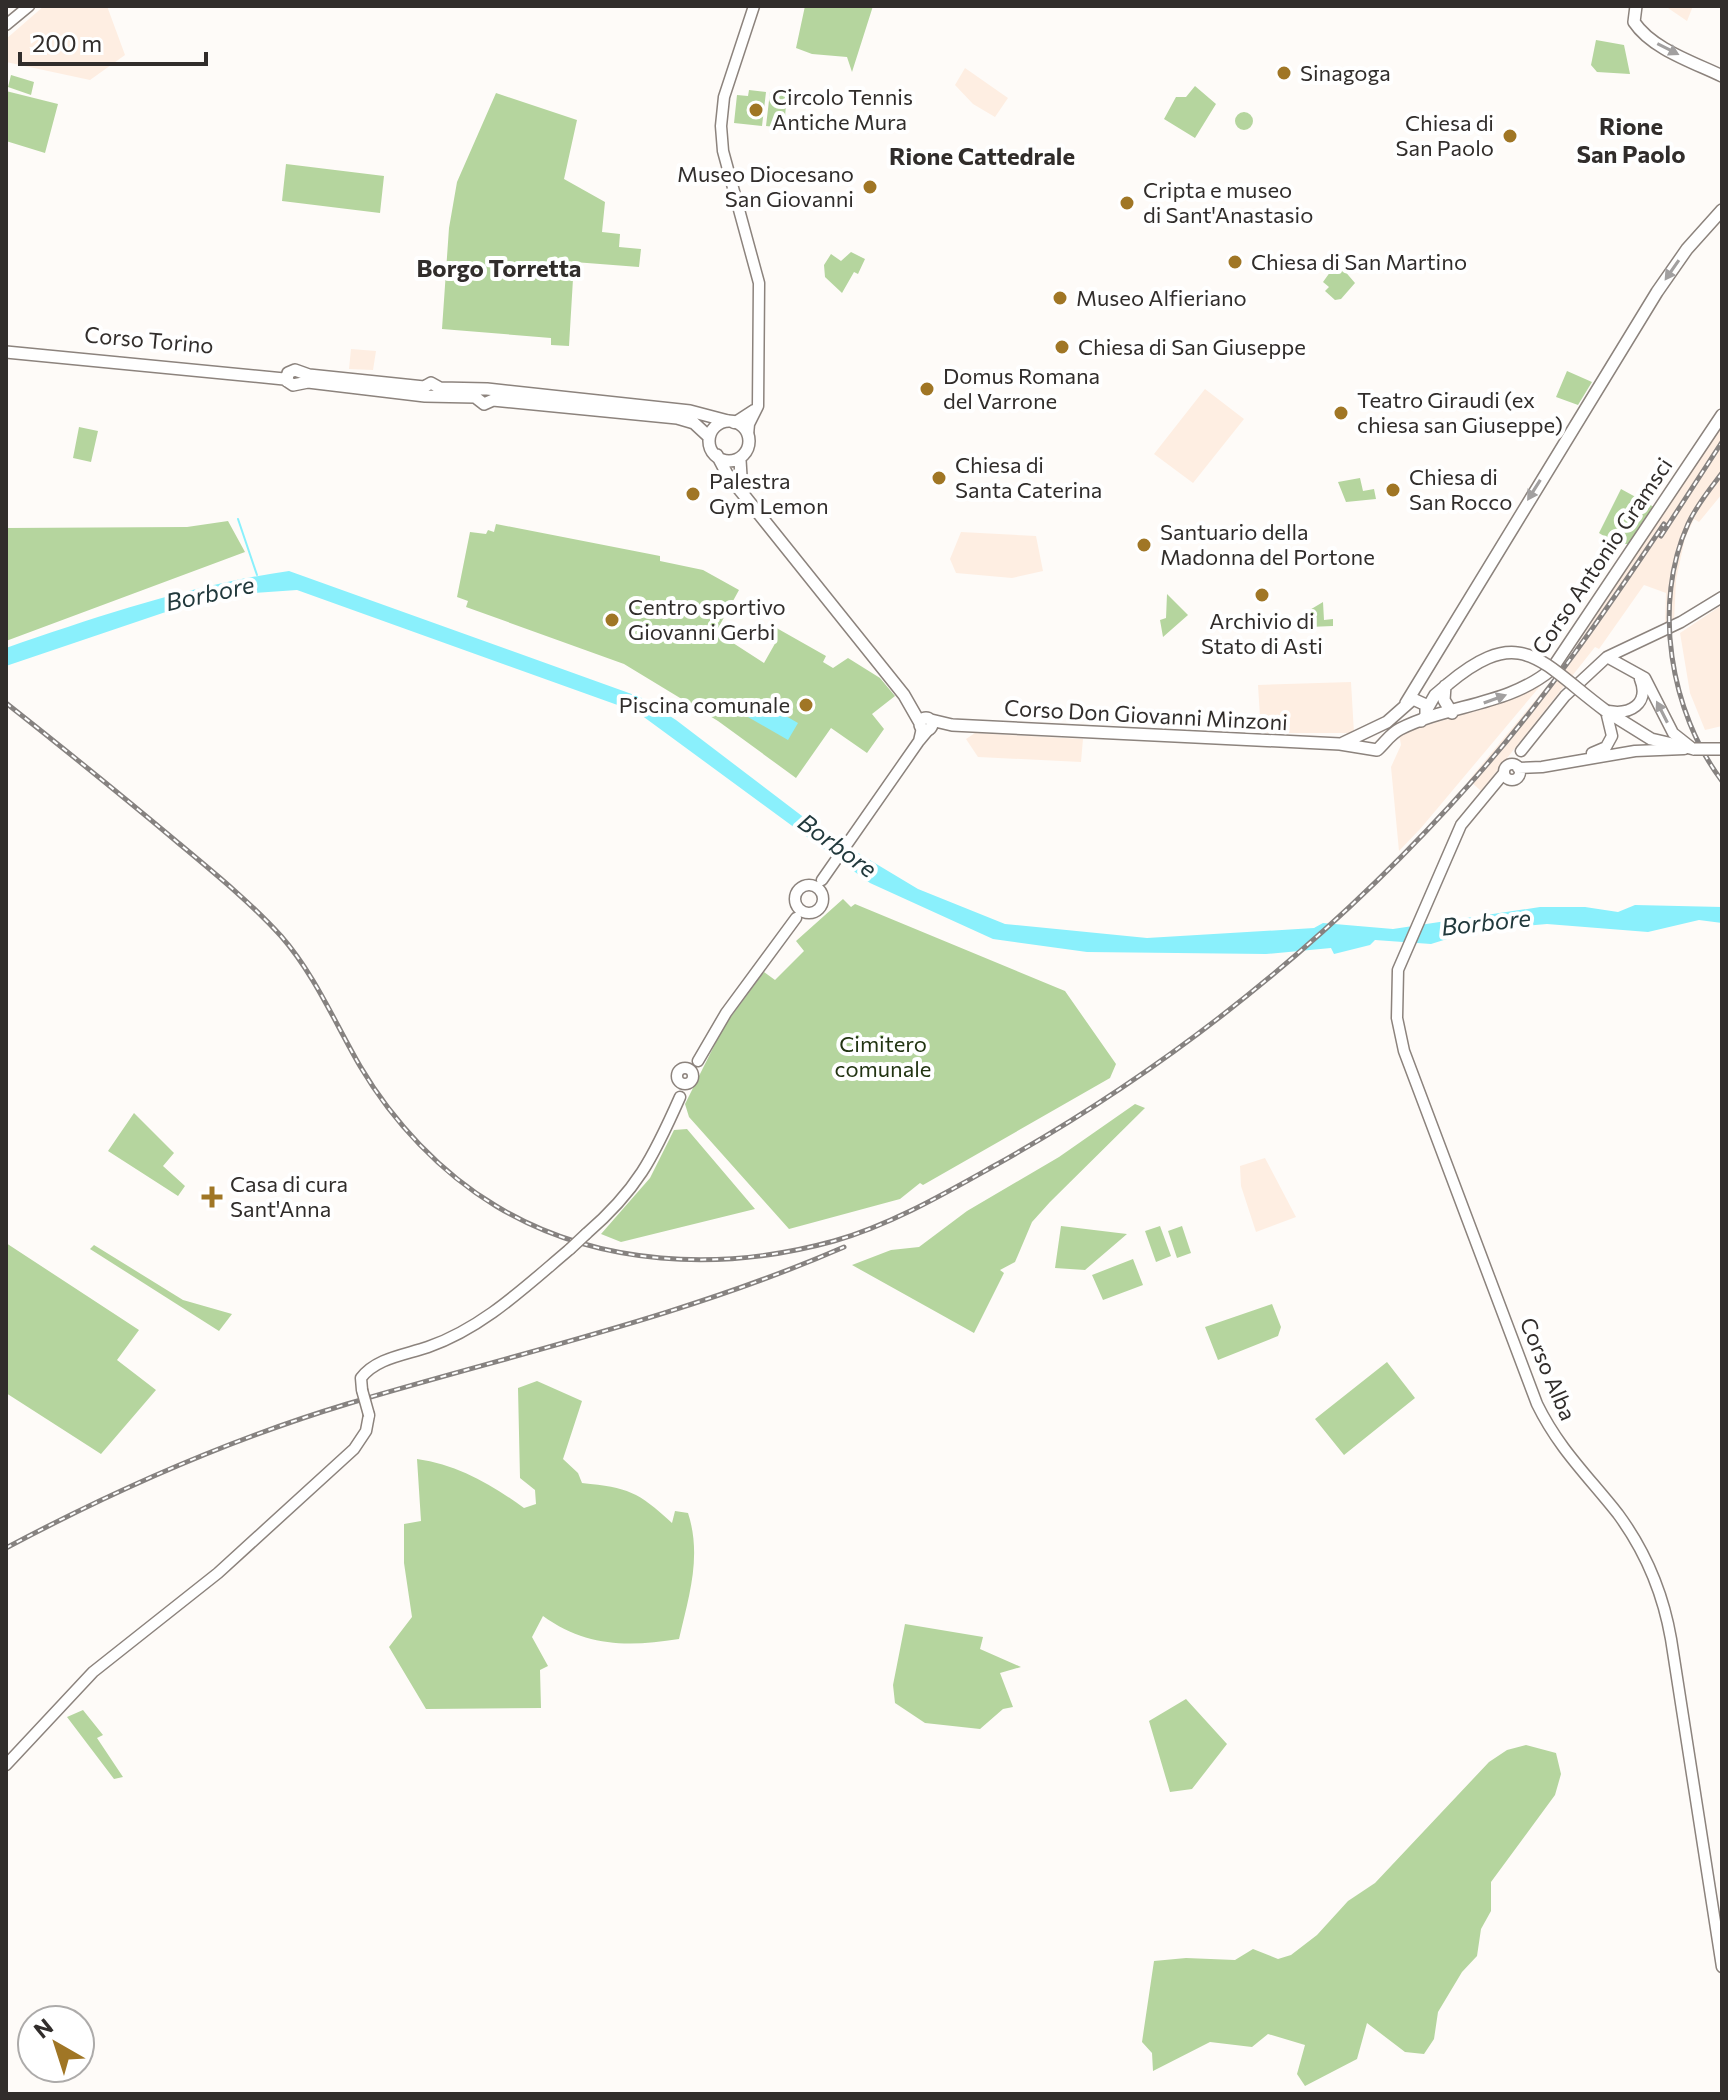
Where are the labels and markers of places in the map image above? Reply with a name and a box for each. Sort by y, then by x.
place label: Sinagoga [1300,59,1391,86]
marker: Sinagoga [1275,64,1293,82]
place label: Circolo Tennis Antiche Mura [772,83,913,135]
marker: Circolo Tennis Antiche Mura [747,101,765,119]
place label: Chiesa di San Paolo [1396,109,1494,161]
marker: Chiesa di San Paolo [1501,127,1519,145]
place label: Museo Diocesano San Giovanni [677,160,854,212]
place label: Cripta e museo di Sant'Anastasio [1143,176,1313,228]
marker: Museo Diocesano San Giovanni [861,178,879,196]
marker: Cripta e museo di Sant'Anastasio [1118,194,1136,212]
place label: Chiesa di San Martino [1251,248,1467,275]
marker: Chiesa di San Martino [1226,253,1244,271]
place label: Museo Alfieriano [1076,284,1247,311]
marker: Museo Alfieriano [1051,289,1069,307]
place label: Chiesa di San Giuseppe [1078,333,1306,360]
marker: Chiesa di San Giuseppe [1053,338,1071,356]
place label: Domus Romana del Varrone [943,362,1100,414]
marker: Domus Romana del Varrone [918,380,936,398]
place label: Teatro Giraudi (ex chiesa san Giuseppe) [1357,386,1563,438]
marker: Teatro Giraudi (ex chiesa san Giuseppe) [1332,404,1350,422]
place label: Chiesa di Santa Caterina [955,451,1102,503]
place label: Chiesa di San Rocco [1409,463,1512,515]
place label: Palestra Gym Lemon [709,467,829,519]
marker: Chiesa di Santa Caterina [930,469,948,487]
marker: Chiesa di San Rocco [1384,481,1402,499]
marker: Palestra Gym Lemon [684,485,702,503]
place label: Santuario della Madonna del Portone [1160,518,1375,570]
marker: Santuario della Madonna del Portone [1135,536,1153,554]
marker: Archivio di Stato di Asti [1253,586,1271,604]
place label: Centro sportivo Giovanni Gerbi [628,593,786,645]
place label: Archivio di Stato di Asti [1201,607,1323,659]
marker: Centro sportivo Giovanni Gerbi [603,611,621,629]
place label: Piscina comunale [619,691,790,718]
marker: Piscina comunale [797,696,815,714]
place label: Casa di cura Sant'Anna [230,1170,348,1222]
marker: Casa di cura Sant'Anna [201,1186,223,1208]

